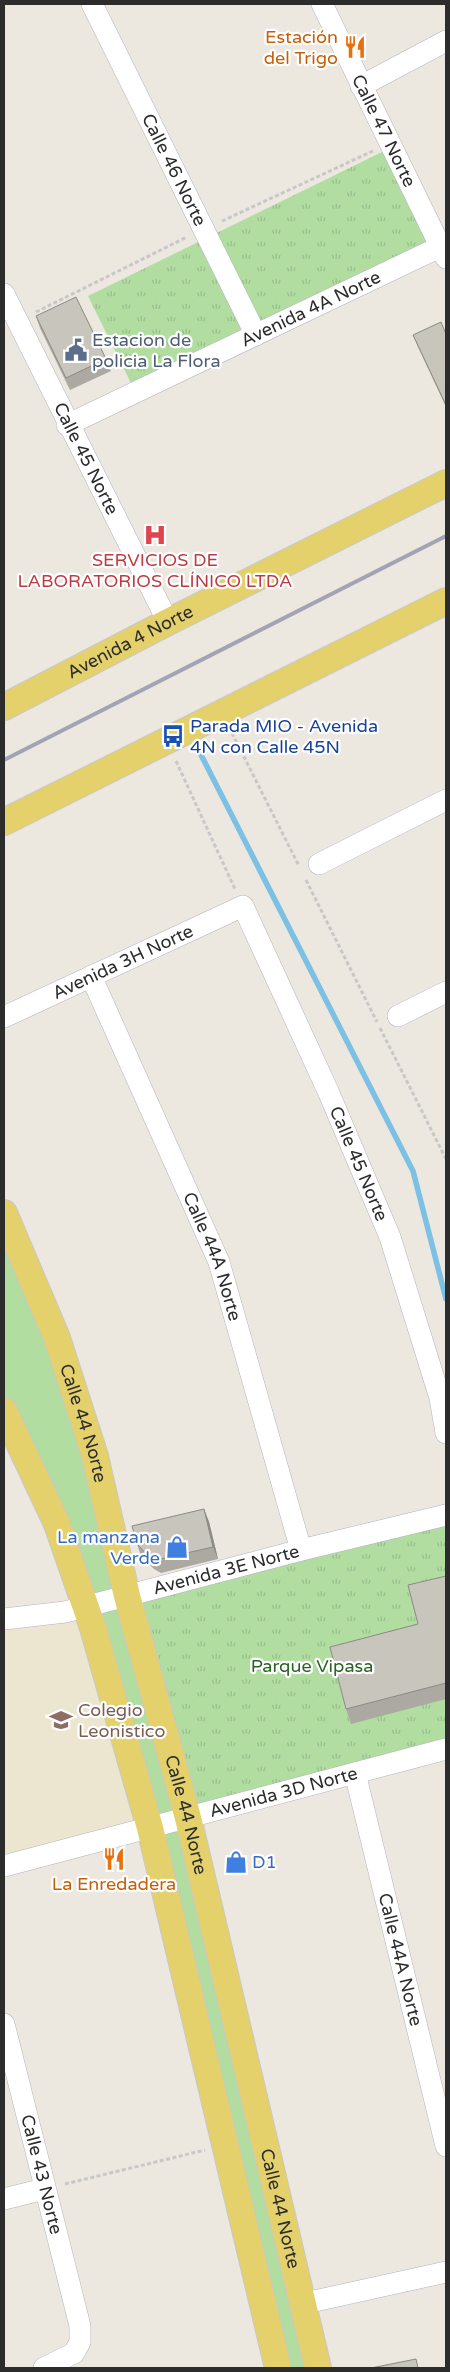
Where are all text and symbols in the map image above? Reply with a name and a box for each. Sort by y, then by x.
place label: Estación del Trigo [264,26,338,69]
restaurant icon: Estación del Trigo [342,34,368,60]
street label: Calle 47 Norte [347,71,421,191]
street label: Calle 46 Norte [137,110,211,230]
street label: Avenida 4A Norte [237,266,384,351]
place label: Estacion de policia La Flora [92,329,221,372]
public building icon: Estacion de policia La Flora [63,337,89,363]
street label: Calle 45 Norte [49,399,124,518]
hospital icon: SERVICIOS DE LABORATORIOS CLÍNICO LTDA [142,522,168,548]
place label: SERVICIOS DE LABORATORIOS CLÍNICO LTDA [18,549,292,592]
street label: Avenida 4 Norte [63,600,197,683]
place label: Parada MIO - Avenida 4N con Calle 45N [190,715,378,758]
bus stop icon: Parada MIO - Avenida 4N con Calle 45N [160,723,186,749]
street label: Avenida 3H Norte [49,920,197,1004]
street label: Calle 45 Norte [325,1103,393,1224]
street label: Calle 44A Norte [178,1189,246,1323]
street label: Calle 44 Norte [55,1361,112,1484]
place label: La manzana Verde [57,1526,160,1569]
shop icon: La manzana Verde [164,1534,190,1560]
street label: Avenida 3E Norte [151,1540,302,1599]
park label: Parque Vipasa [251,1655,373,1677]
place label: Colegio Leonistico [78,1699,165,1742]
school or university icon: Colegio Leonistico [48,1707,74,1733]
street label: Calle 44 Norte [160,1752,212,1877]
street label: Avenida 3D Norte [207,1762,360,1822]
restaurant icon: La Enredadera [101,1846,127,1872]
shop icon: D1 [223,1849,249,1875]
place label: D1 [252,1851,277,1873]
place label: La Enredadera [52,1873,176,1895]
street label: Calle 44A Norte [374,1891,427,2028]
street label: Calle 43 Norte [16,2112,67,2237]
street label: Calle 44 Norte [256,2146,305,2271]

